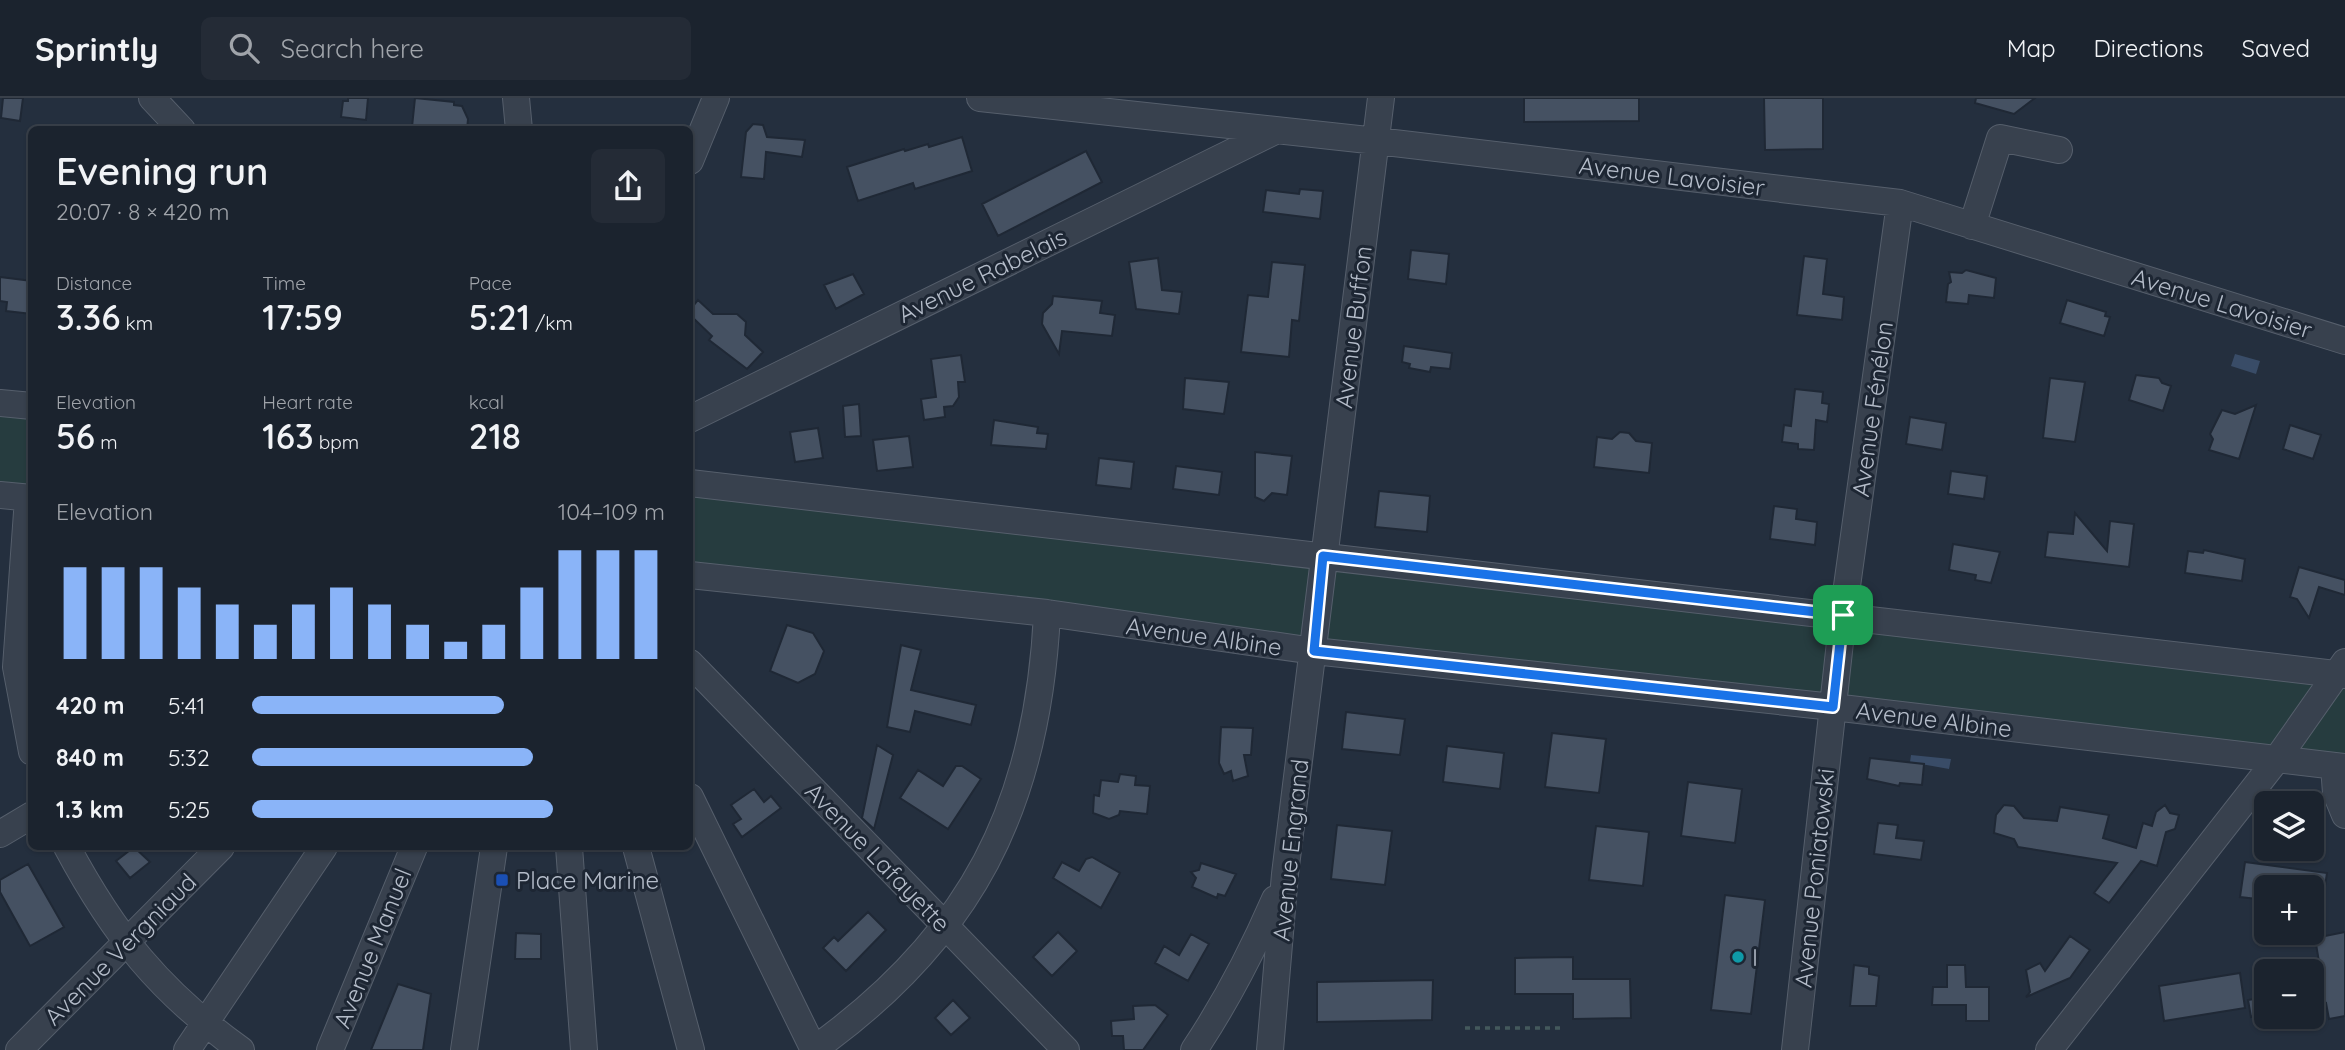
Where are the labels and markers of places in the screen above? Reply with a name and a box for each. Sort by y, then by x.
pin [1813,585,1873,645]
place label: Place Marine [516,865,659,895]
marker: Place Marine [494,872,510,888]
place label: I [1752,942,1758,972]
marker: I [1730,949,1746,965]

